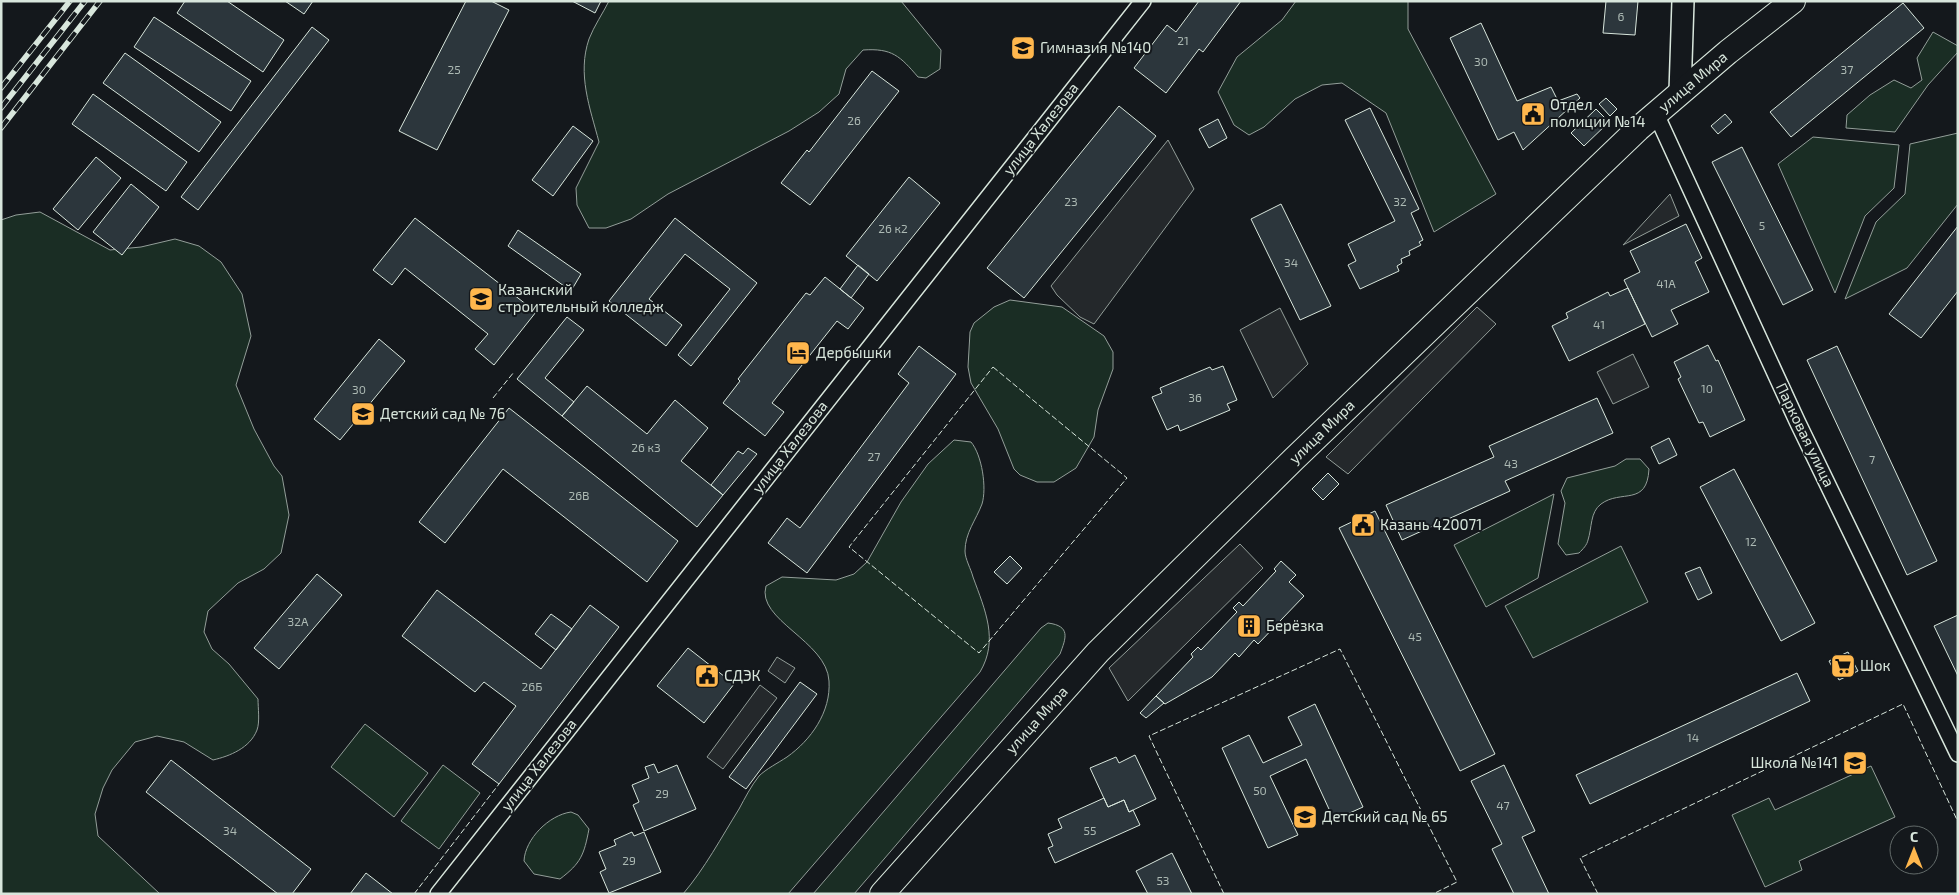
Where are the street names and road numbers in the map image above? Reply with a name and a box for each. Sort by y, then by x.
street label: улица Мира [1654,47,1731,116]
street label: улица Халезова [999,79,1083,179]
street label: Парковая улица [1772,380,1839,490]
street label: улица Мира [1285,396,1359,468]
street label: улица Халезова [748,397,832,497]
street label: улица Мира [1001,682,1072,757]
street label: улица Халезова [497,715,581,815]

